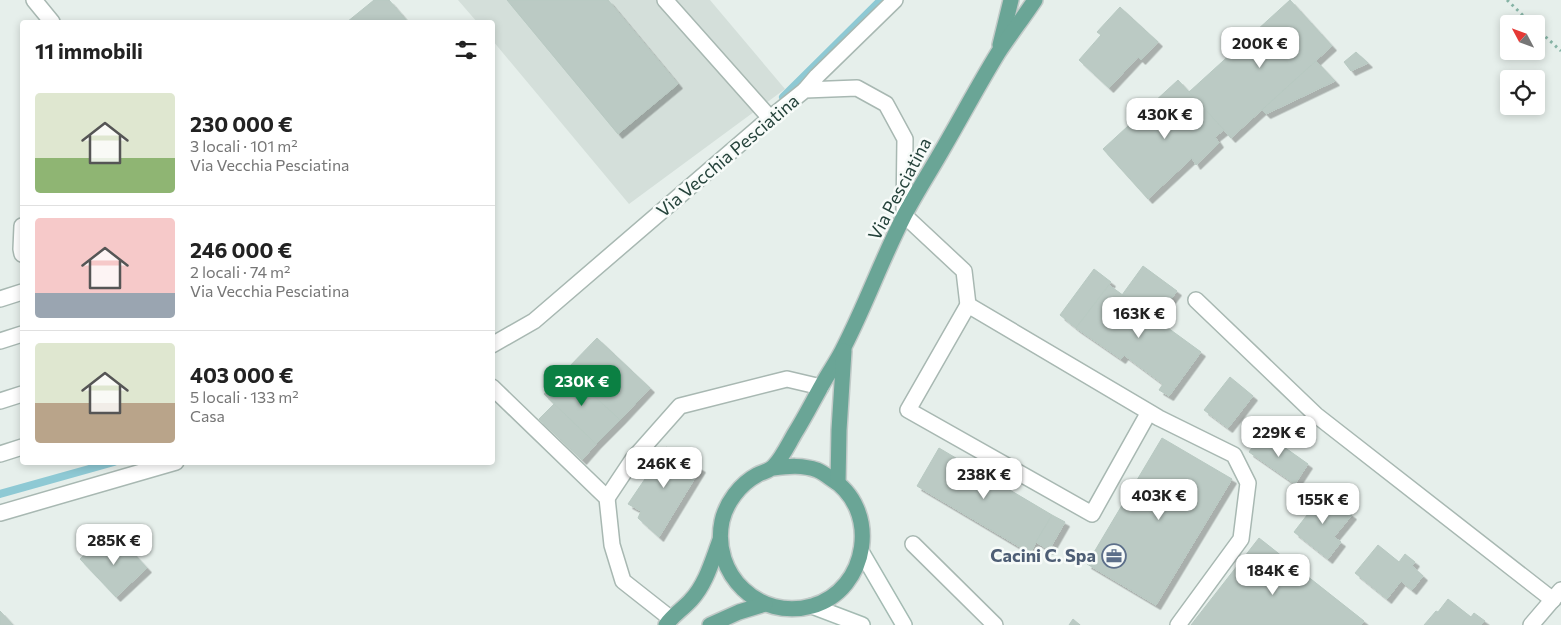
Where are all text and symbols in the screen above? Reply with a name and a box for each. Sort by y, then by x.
north arrow [1500,15,1545,60]
map controls [1500,15,1545,115]
pin: 200K € [1219,27,1301,69]
text: 200K € [1232,33,1288,52]
icon: filters [452,36,480,64]
text: 11 immobili [35,38,143,63]
button: locate [1500,70,1545,115]
street label: Via Vecchia Pesciatina [652,89,803,221]
pin: 430K € [1124,98,1206,140]
text: 430K € [1137,104,1193,123]
text: 230 000 € [190,111,293,136]
icon: home [75,113,135,173]
street label: Via Pesciatina [863,133,935,244]
text: 3 locali · 101 m² [190,136,298,155]
text: Via Vecchia Pesciatina [190,155,349,174]
text: 246 000 € [190,237,292,262]
icon: home [75,238,135,298]
text: 2 locali · 74 m² [190,262,290,281]
text: Via Vecchia Pesciatina [190,281,349,300]
pin: 163K € [1098,296,1180,339]
text: 163K € [1113,303,1165,322]
text: 403 000 € [190,362,294,387]
icon: home [75,363,135,423]
pin: 230K € [541,364,623,407]
text: 230K € [555,371,609,390]
text: 5 locali · 133 m² [190,387,299,406]
text: Casa [190,406,225,425]
pin: 229K € [1238,416,1320,458]
text: 229K € [1252,422,1306,441]
pin: 246K € [623,446,705,489]
text: 246K € [637,453,691,472]
pin: 238K € [943,458,1025,500]
text: 238K € [957,464,1011,483]
pin: 403K € [1118,478,1200,521]
pin: 155K € [1282,482,1364,525]
text: 403K € [1131,485,1187,504]
text: 155K € [1297,489,1349,508]
pin: 285K € [73,524,155,566]
text: 285K € [87,530,141,549]
office icon: Cacini C. Spa [1101,543,1127,569]
place label: Cacini C. Spa [990,544,1096,566]
pin: 184K € [1232,554,1314,596]
text: 184K € [1247,560,1299,579]

